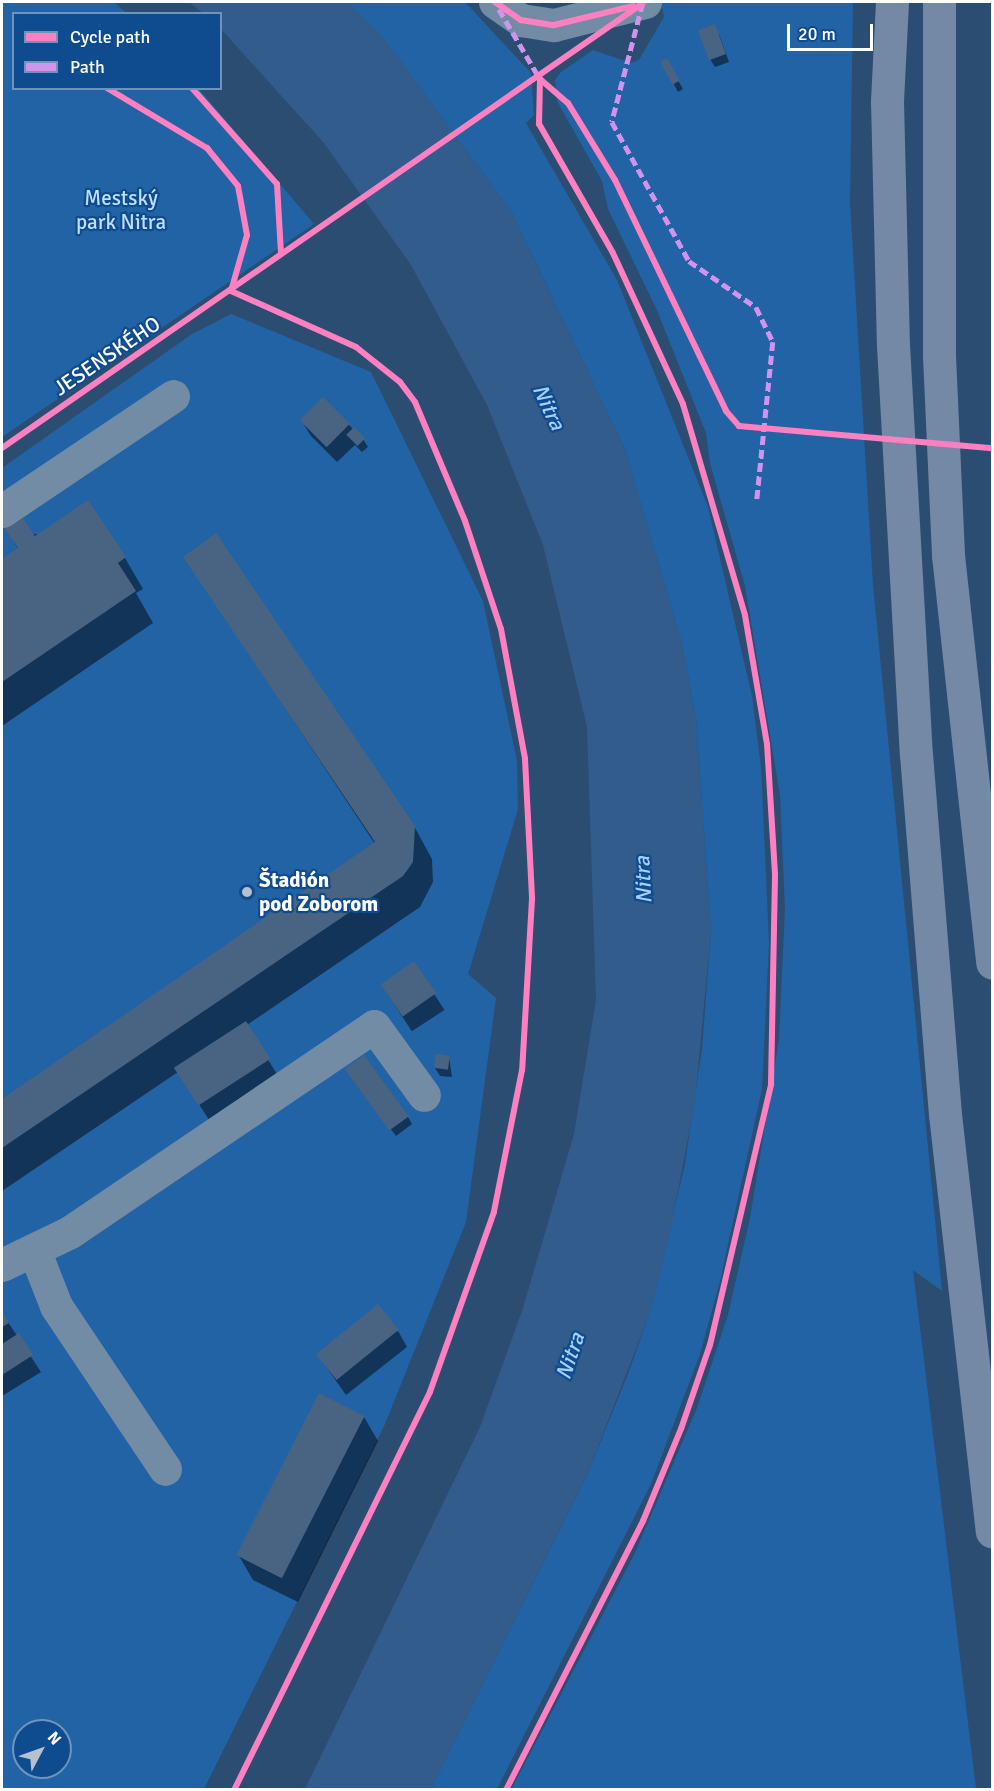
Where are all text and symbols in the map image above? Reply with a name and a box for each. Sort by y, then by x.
legend [12,12,222,90]
scale bar [790,12,876,50]
text: 20 m [798,23,836,45]
text: Cycle path [70,26,150,48]
text: Path [70,56,105,78]
park label: Mestský park Nitra [76,185,166,235]
street label: JESENSKÉHO [49,311,165,401]
water label: Nitra [527,380,571,434]
water label: Nitra [629,856,657,904]
place label: Štadión pod Zoborom [259,867,378,917]
marker: Štadión pod Zoborom [240,885,254,899]
water label: Nitra [550,1329,590,1383]
north arrow [12,1719,72,1779]
text: N [43,1728,65,1749]

